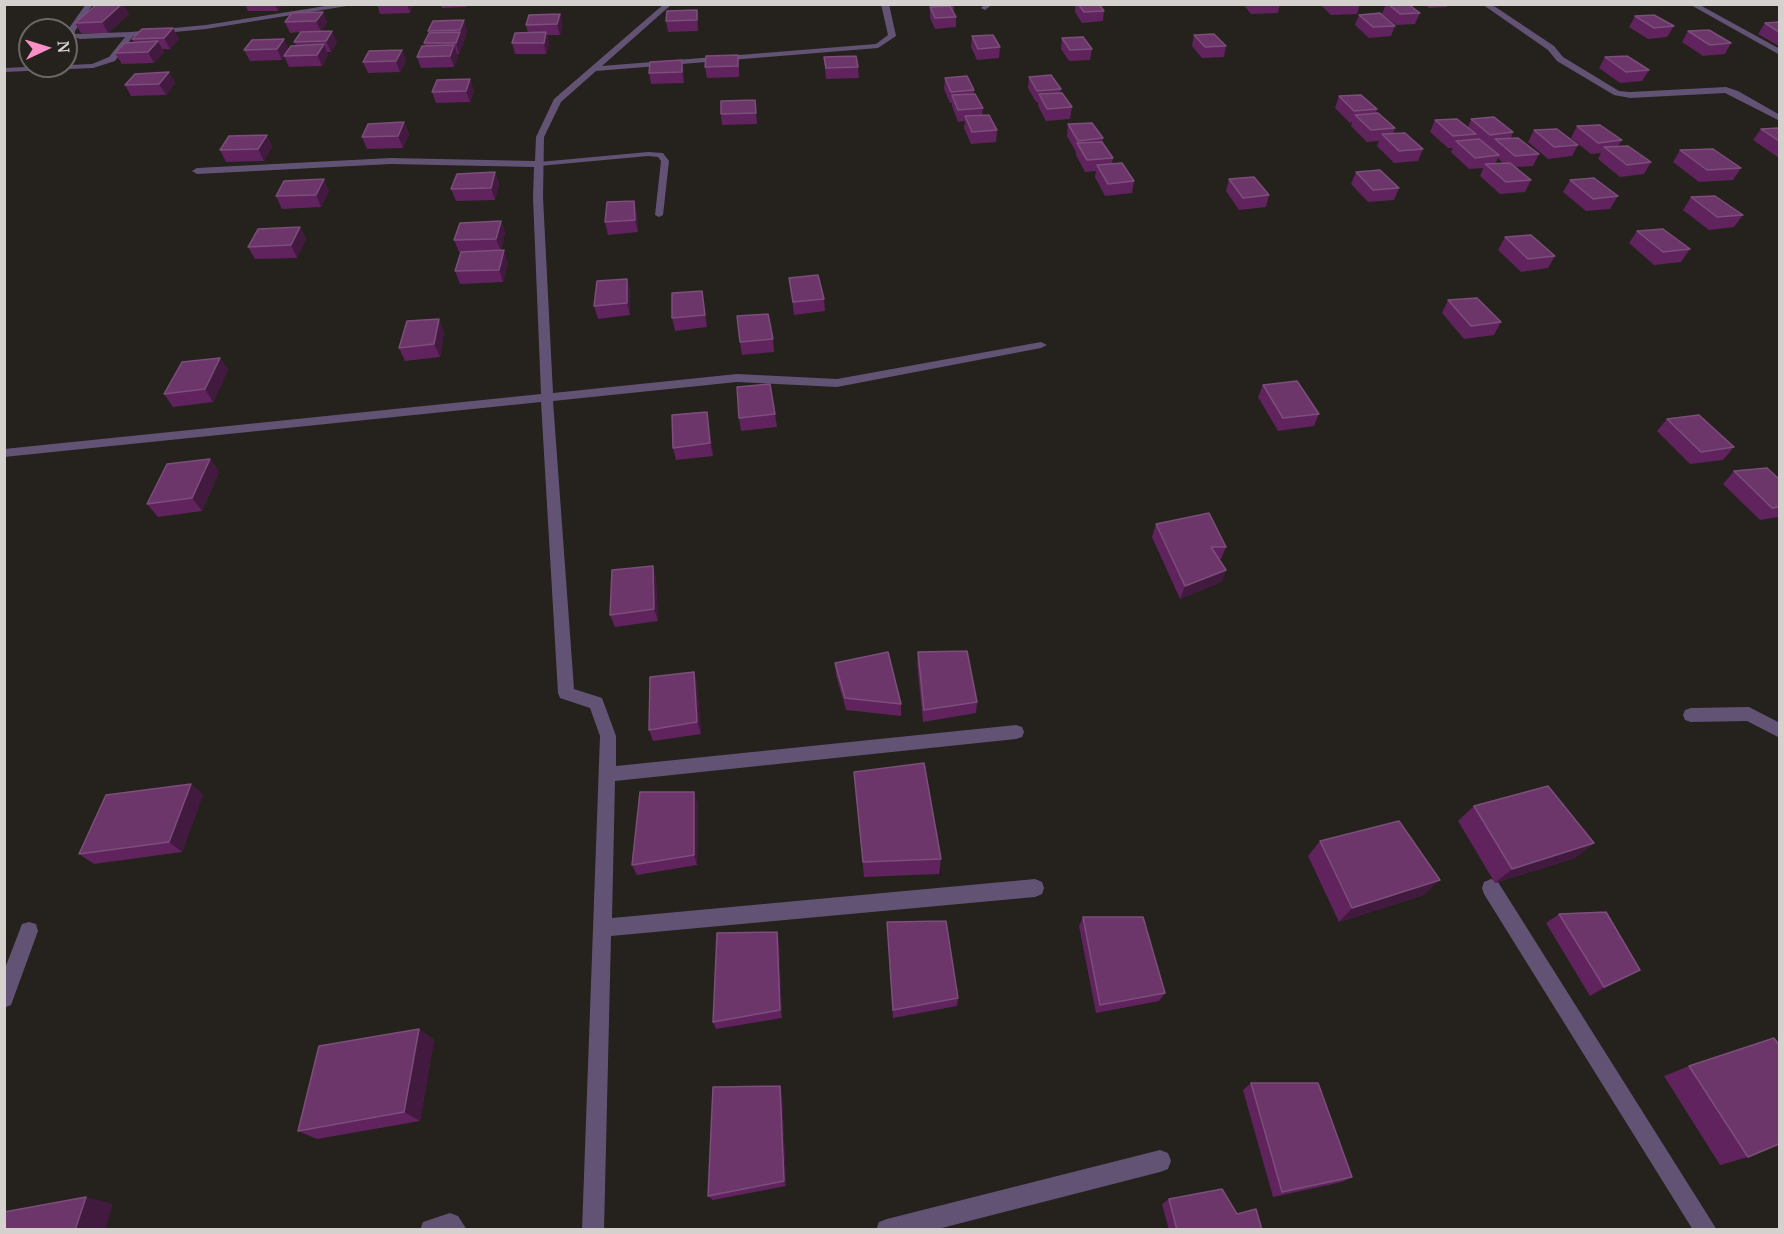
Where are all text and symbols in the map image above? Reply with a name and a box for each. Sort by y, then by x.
north arrow [18,18,78,78]
text: N [53,40,75,54]

